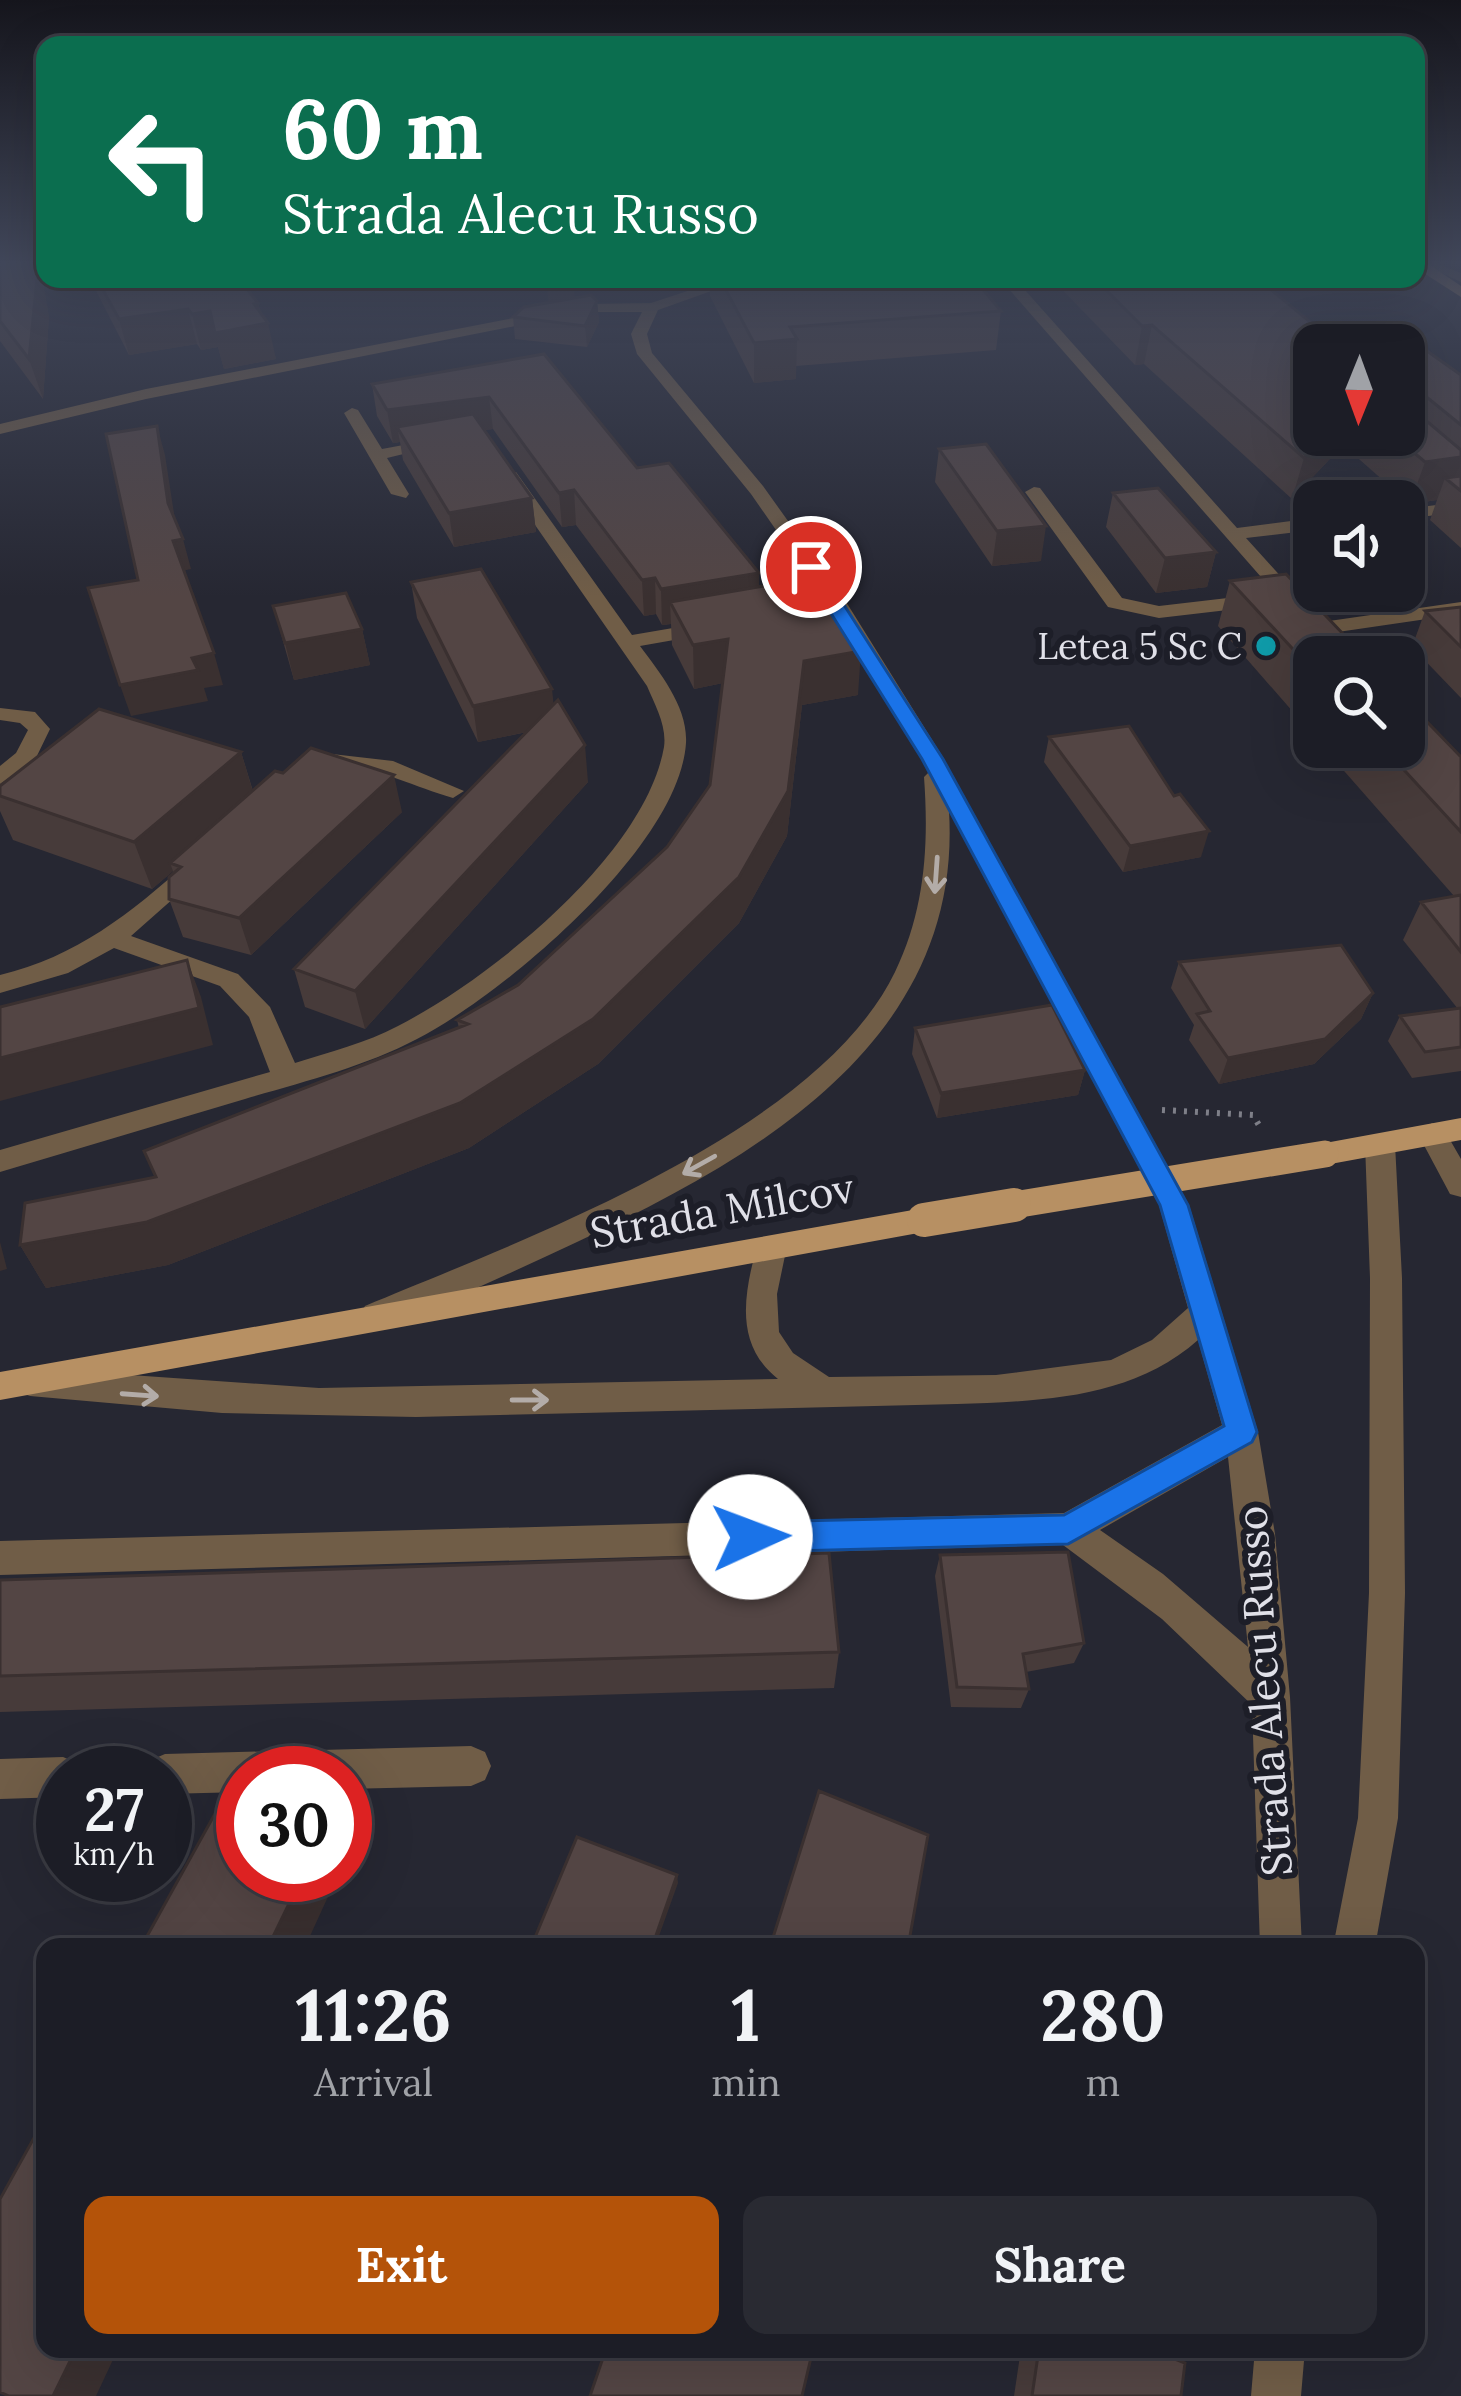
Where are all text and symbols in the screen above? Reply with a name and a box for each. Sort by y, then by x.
text: 60 m [282,74,483,182]
icon: left [84,84,240,240]
text: Strada Alecu Russo [282,179,759,248]
north arrow [1293,324,1425,456]
map controls [1293,324,1425,768]
button: sound [1293,480,1425,612]
pin [760,516,862,618]
icon: arrive [778,534,844,600]
place label: Letea 5 Sc C [1037,623,1242,669]
marker: Letea 5 Sc C [1253,633,1279,659]
button: search [1293,636,1425,768]
one-way arrow [924,855,947,894]
one-way arrow [682,1153,717,1177]
street label: Strada Milcov [586,1160,859,1260]
one-way arrow [120,1383,159,1406]
one-way arrow [510,1389,549,1411]
position arrow [687,1474,813,1600]
street label: Strada Alecu Russo [1224,1504,1304,1878]
speed limit sign: 30 [216,1746,372,1902]
text: 27 [84,1771,144,1847]
text: km/h [73,1835,155,1873]
text: 11:26 [295,1969,452,2061]
text: 1 [731,1969,761,2061]
text: 280 [1040,1969,1166,2061]
text: Arrival [314,2057,433,2107]
text: min [711,2057,781,2107]
text: m [1085,2057,1120,2107]
button: Exit [84,2196,719,2334]
button: Share [743,2196,1377,2334]

